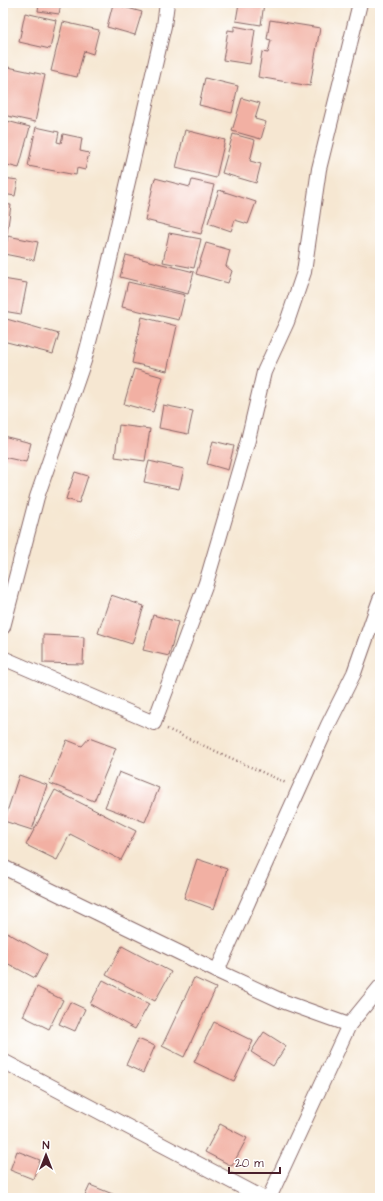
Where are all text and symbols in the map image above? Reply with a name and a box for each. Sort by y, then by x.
north arrow [26,1135,66,1175]
text: N [43,1138,50,1153]
scale bar [229,1149,280,1175]
text: 20 m [235,1155,264,1172]

